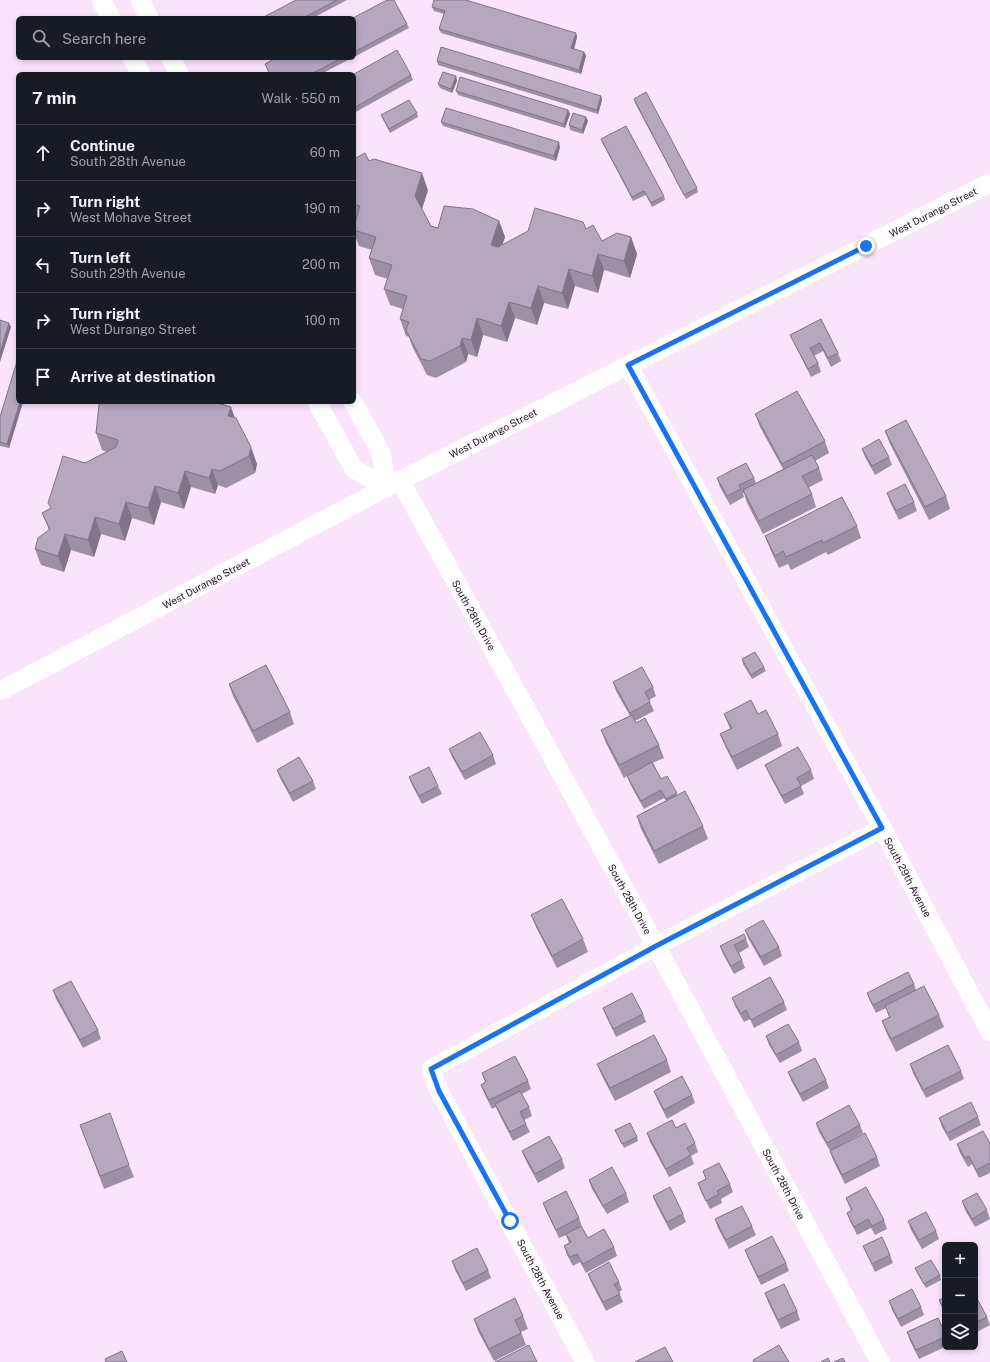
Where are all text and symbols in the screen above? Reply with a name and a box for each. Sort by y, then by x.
search box [16,16,356,60]
icon: search [30,27,52,49]
text: Search here [62,30,146,47]
text: 7 min [32,88,76,108]
text: Walk · 550 m [262,91,340,106]
text: Continue [70,137,135,154]
icon: ahead [32,142,54,164]
text: 60 m [310,145,340,160]
text: South 28th Avenue [70,154,186,169]
street label: West Durango Street [887,185,979,239]
text: Turn right [70,193,140,210]
icon: right [32,198,54,220]
text: 190 m [304,201,340,216]
text: West Mohave Street [70,210,192,225]
route end [857,237,875,255]
text: Turn left [70,249,131,266]
icon: left [32,254,54,276]
text: 200 m [302,257,340,272]
text: South 29th Avenue [70,266,186,281]
text: Turn right [70,305,140,322]
icon: right [32,310,54,332]
text: 100 m [304,313,340,328]
text: West Durango Street [70,322,196,337]
icon: arrive [32,366,54,388]
text: Arrive at destination [70,368,215,385]
street label: West Durango Street [447,406,539,460]
street label: West Durango Street [160,555,252,611]
street label: South 28th Drive [450,578,498,653]
street label: South 29th Avenue [882,835,934,919]
street label: South 28th Drive [606,862,654,937]
street label: South 28th Drive [760,1146,808,1222]
route start [501,1212,519,1230]
street label: South 28th Avenue [515,1237,567,1321]
map controls [942,1242,978,1350]
button: + [942,1242,978,1278]
button: − [942,1278,978,1314]
button: layers [942,1314,978,1350]

